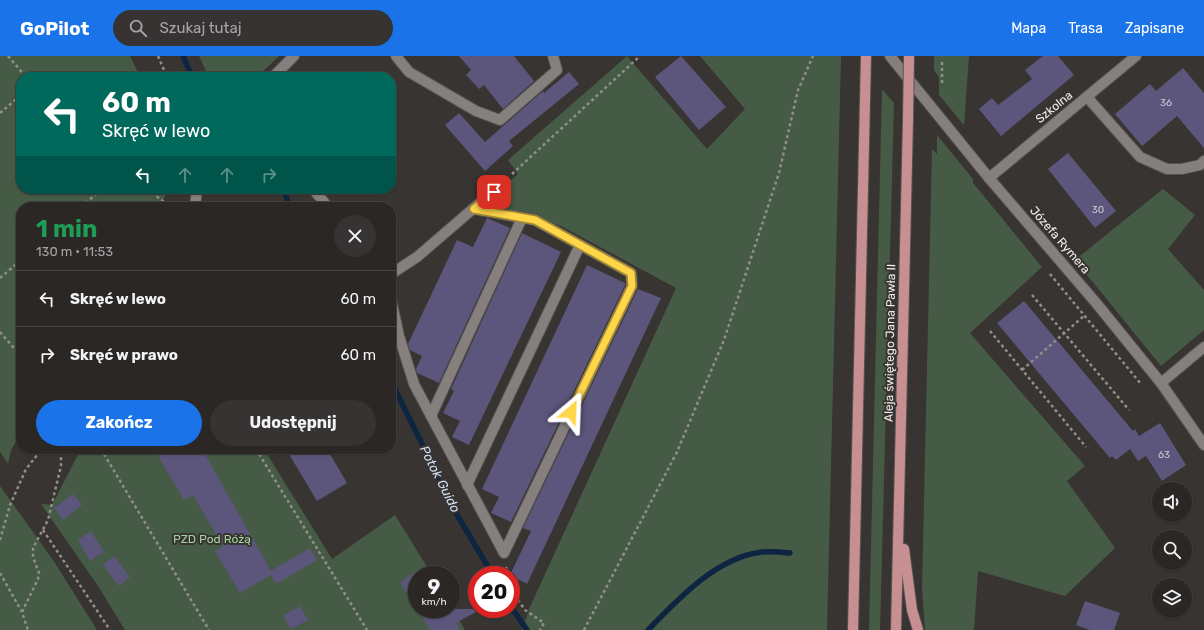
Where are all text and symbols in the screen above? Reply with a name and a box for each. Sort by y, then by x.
search box [113,10,393,46]
text: GoPilot [20,17,89,40]
icon: search [127,17,149,39]
text: Szukaj tutaj [159,19,242,37]
text: Mapa [1011,20,1046,37]
text: Trasa [1068,20,1103,37]
text: Zapisane [1125,20,1184,37]
text: 60 m [102,86,171,119]
icon: left [36,88,88,140]
street label: Szkolna [1033,88,1075,126]
house number: 36 [1160,97,1172,109]
text: Skręć w lewo [102,120,210,142]
icon: left [132,164,154,186]
icon: ahead [174,164,196,186]
icon: ahead [216,164,238,186]
icon: right [258,164,280,186]
pin [477,175,511,209]
icon: arrive [483,181,505,203]
street label: Józefa Rymera [1027,204,1093,276]
house number: 30 [1092,204,1104,216]
text: 1 min [36,215,97,243]
button: close [334,215,376,257]
text: 130 m · 11:53 [36,244,113,259]
street label: Aleja świętego Jana Pawła II [882,264,898,422]
icon: left [36,288,58,310]
text: Skręć w lewo [70,290,166,308]
text: 60 m [340,290,376,308]
icon: right [36,344,58,366]
text: Skręć w prawo [70,346,178,364]
text: 60 m [340,346,376,364]
position arrow [550,391,592,433]
button: Zakończ [36,400,202,446]
button: Udostępnij [210,400,376,446]
water label: Potok Guido [417,443,463,515]
house number: 63 [1158,449,1170,461]
map controls [1152,482,1192,618]
button: sound [1152,482,1192,522]
button: search [1152,530,1192,570]
park label: PZD Pod Różą [173,532,251,546]
speed limit sign: 20 [468,566,520,618]
text: 9 [428,575,440,599]
button: layers [1152,578,1192,618]
text: km/h [422,596,446,608]

